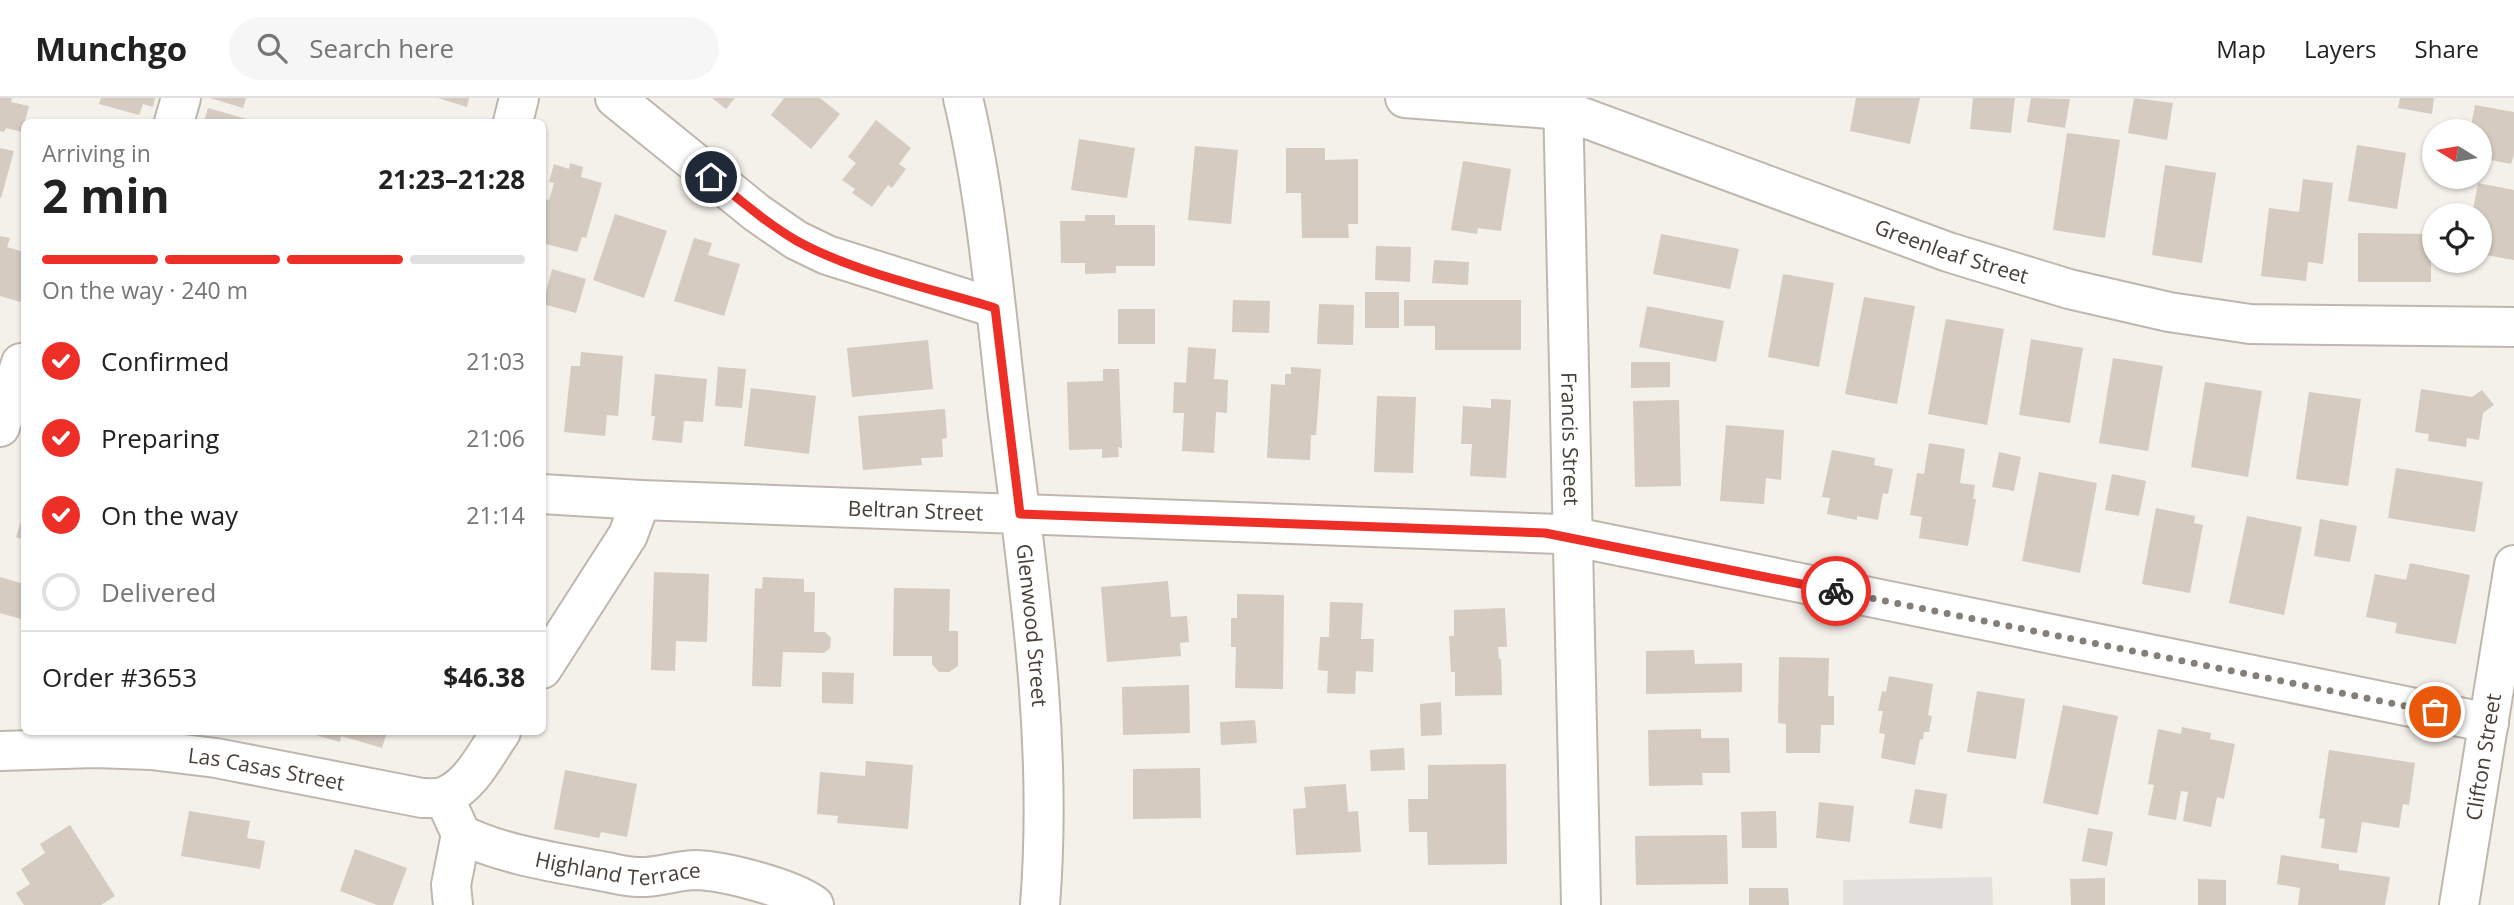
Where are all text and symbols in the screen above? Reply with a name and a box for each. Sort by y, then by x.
search box [229,17,719,80]
text: Munchgo [35,26,187,71]
icon: search [253,29,291,67]
text: Search here [309,30,454,66]
text: Map [2216,32,2266,65]
text: Layers [2304,32,2377,65]
text: Share [2415,32,2479,65]
north arrow [2422,119,2492,189]
map controls [2422,119,2492,273]
text: Arriving in [42,137,151,169]
pin [681,147,741,207]
icon: home [692,158,730,196]
text: 21:23–21:28 [378,161,525,197]
text: 2 min [42,164,170,226]
button: locate [2422,203,2492,273]
street label: Greenleaf Street [1871,212,2032,290]
text: On the way · 240 m [42,274,248,306]
icon: check [42,342,80,380]
text: Confirmed [101,343,229,379]
text: 21:03 [466,345,525,377]
street label: Francis Street [1555,372,1586,506]
icon: check [42,419,80,457]
text: Preparing [101,420,219,456]
text: 21:06 [466,422,525,454]
street label: Beltran Street [847,494,984,527]
icon: check [42,496,80,534]
text: On the way [101,497,238,533]
text: 21:14 [466,499,525,531]
street label: Glenwood Street [1010,542,1054,708]
courier [1801,556,1871,626]
icon: bike [1817,572,1855,610]
text: Delivered [101,574,216,610]
text: Order #3653 [42,659,197,695]
text: $46.38 [443,659,525,695]
pin [2405,682,2465,742]
street label: Clifton Street [2459,691,2507,822]
icon: bag [2416,693,2454,731]
street label: Las Casas Street [186,741,347,797]
street label: Highland Terrace [533,845,701,891]

